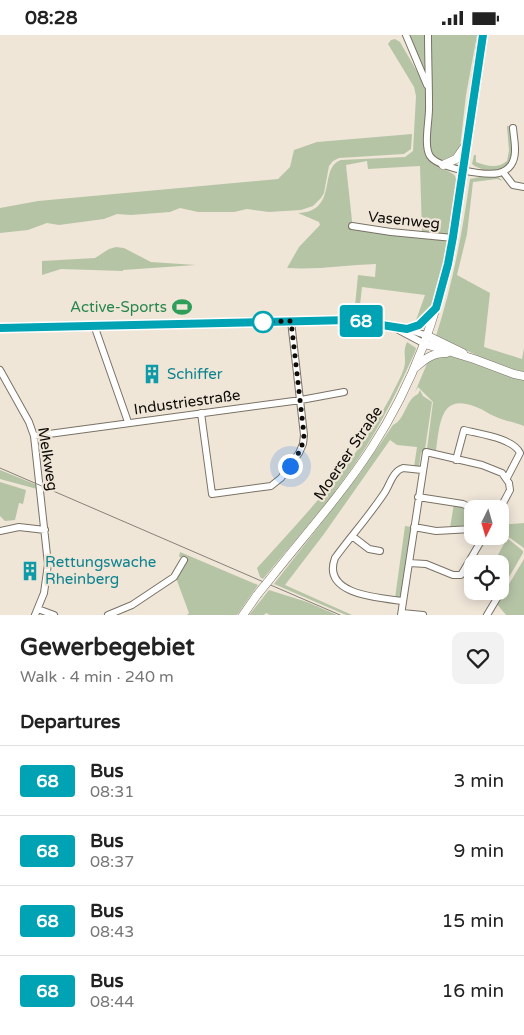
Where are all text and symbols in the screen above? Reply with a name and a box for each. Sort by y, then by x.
text: 08:28 [25,7,78,29]
street label: Vasenweg [367,207,441,233]
sports icon: Active-Sports [171,296,193,318]
place label: Active-Sports [70,298,167,316]
line badge: 68 [338,305,384,337]
text: 68 [350,310,372,332]
unlabelled marker [252,311,274,333]
building icon: Schiffer [141,363,163,385]
place label: Schiffer [167,365,223,383]
street label: Industriestraße [133,386,241,418]
street label: Moerser Straße [310,403,386,503]
street label: Melkweg [34,426,62,492]
your location [278,454,303,479]
north arrow [464,500,509,545]
map controls [464,500,509,600]
place label: Rettungswache Rheinberg [45,553,156,588]
button: locate [464,555,509,600]
building icon: Rettungswache Rheinberg [19,560,41,582]
button: heart [452,632,504,684]
text: Gewerbegebiet [20,633,195,662]
text: Walk · 4 min · 240 m [20,667,174,687]
text: Departures [20,711,120,733]
text: Bus [90,760,124,782]
text: 68 [36,770,59,792]
text: 3 min [453,770,504,792]
text: 08:31 [90,782,134,802]
text: Bus [90,830,124,852]
text: 68 [36,840,59,862]
text: 9 min [453,840,504,862]
text: 08:37 [90,852,134,872]
text: Bus [90,900,124,922]
text: 68 [36,910,59,932]
text: 15 min [441,910,504,932]
text: 08:43 [90,922,134,942]
text: Bus [90,970,124,992]
text: 68 [36,980,59,1002]
text: 16 min [441,980,504,1002]
text: 08:44 [90,992,134,1012]

